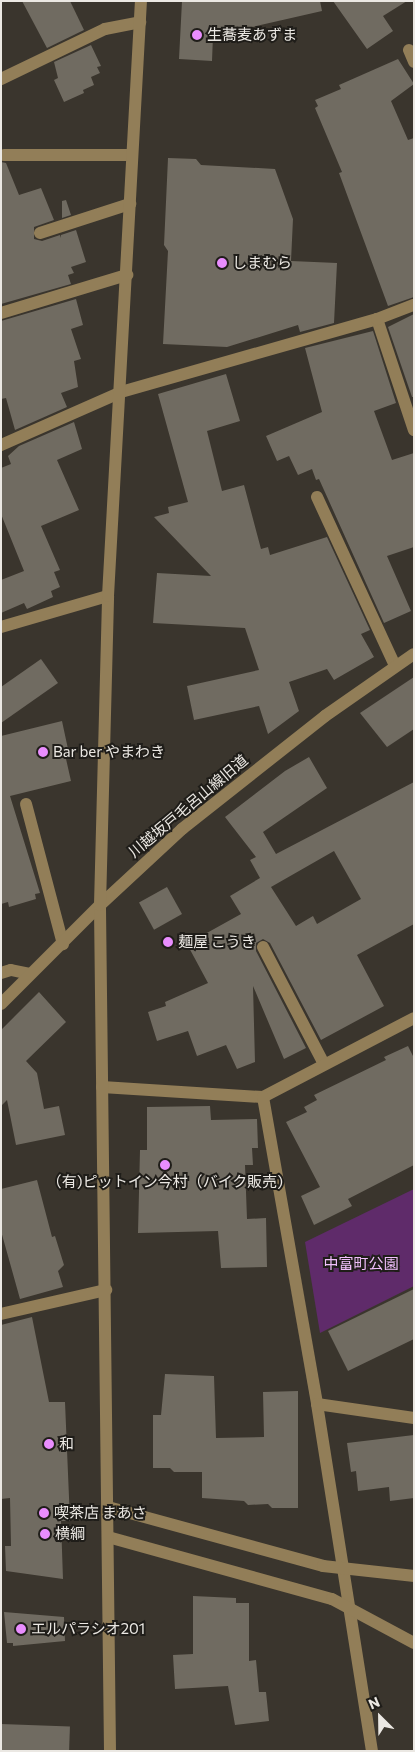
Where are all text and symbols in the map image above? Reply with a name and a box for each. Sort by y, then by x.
place label: 生蕎麦あずま [207,26,297,44]
marker: 生蕎麦あずま [191,29,203,41]
place label: しまむら [232,254,292,272]
marker: しまむら [216,257,228,269]
place label: Bar ber やまわき [53,743,165,761]
marker: Bar ber やまわき [37,746,49,758]
street label: 川越坂戸毛呂山線旧道 [125,751,251,861]
place label: 麺屋 こうき [178,933,256,951]
marker: 麺屋 こうき [162,936,174,948]
marker: （有)ピットイン今村（バイク販売) [159,1159,171,1171]
place label: （有)ピットイン今村（バイク販売) [47,1173,283,1191]
park label: 中富町公園 [324,1255,398,1273]
place label: 和 [59,1435,74,1453]
marker: 和 [43,1438,55,1450]
place label: 喫茶店 まあさ [54,1504,147,1522]
marker: 喫茶店 まあさ [38,1507,50,1519]
place label: 横綱 [55,1525,85,1543]
marker: 横綱 [39,1528,51,1540]
place label: エルパラシオ201 [31,1620,145,1638]
marker: エルパラシオ201 [15,1623,27,1635]
north arrow [355,1692,405,1742]
text: N [366,1693,382,1713]

